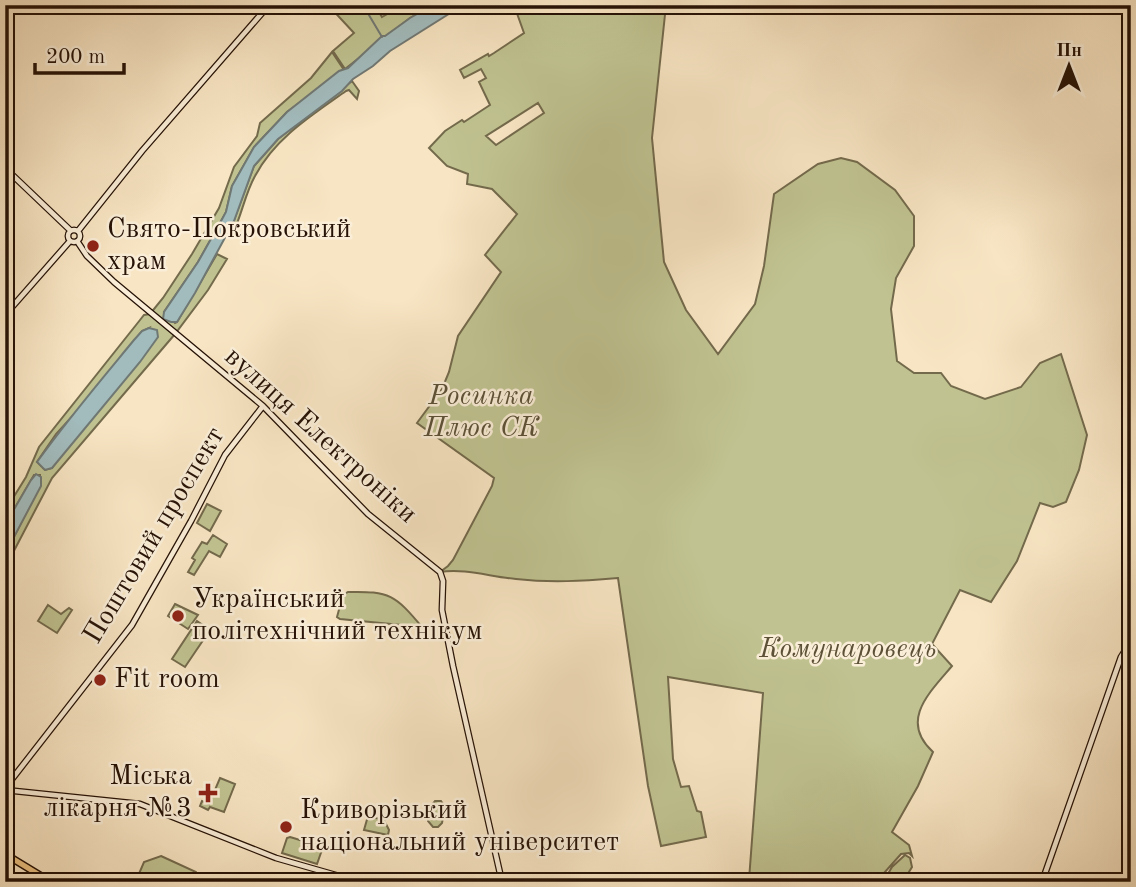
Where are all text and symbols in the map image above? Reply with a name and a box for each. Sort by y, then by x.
scale bar [35,32,124,76]
north arrow [1034,32,1104,102]
text: Пн [1056,42,1082,61]
text: 200 m [46,47,105,68]
place label: Свято-Покровський храм [107,216,351,276]
marker: Свято-Покровський храм [85,238,101,254]
street label: вулиця Електроніки [219,343,421,529]
park label: Росинка Плюс СК [423,383,540,443]
street label: Поштовий проспект [79,423,231,649]
place label: Український політехнічний технікум [192,586,482,646]
marker: Український політехнічний технікум [170,608,186,624]
park label: Комунаровець [759,636,936,664]
place label: Fit room [114,666,220,694]
marker: Fit room [92,672,108,688]
place label: Міська лікарня №3 [44,763,192,823]
marker: Міська лікарня №3 [198,783,218,803]
place label: Криворізький національний університет [300,797,619,857]
marker: Криворізький національний університет [278,819,294,835]

